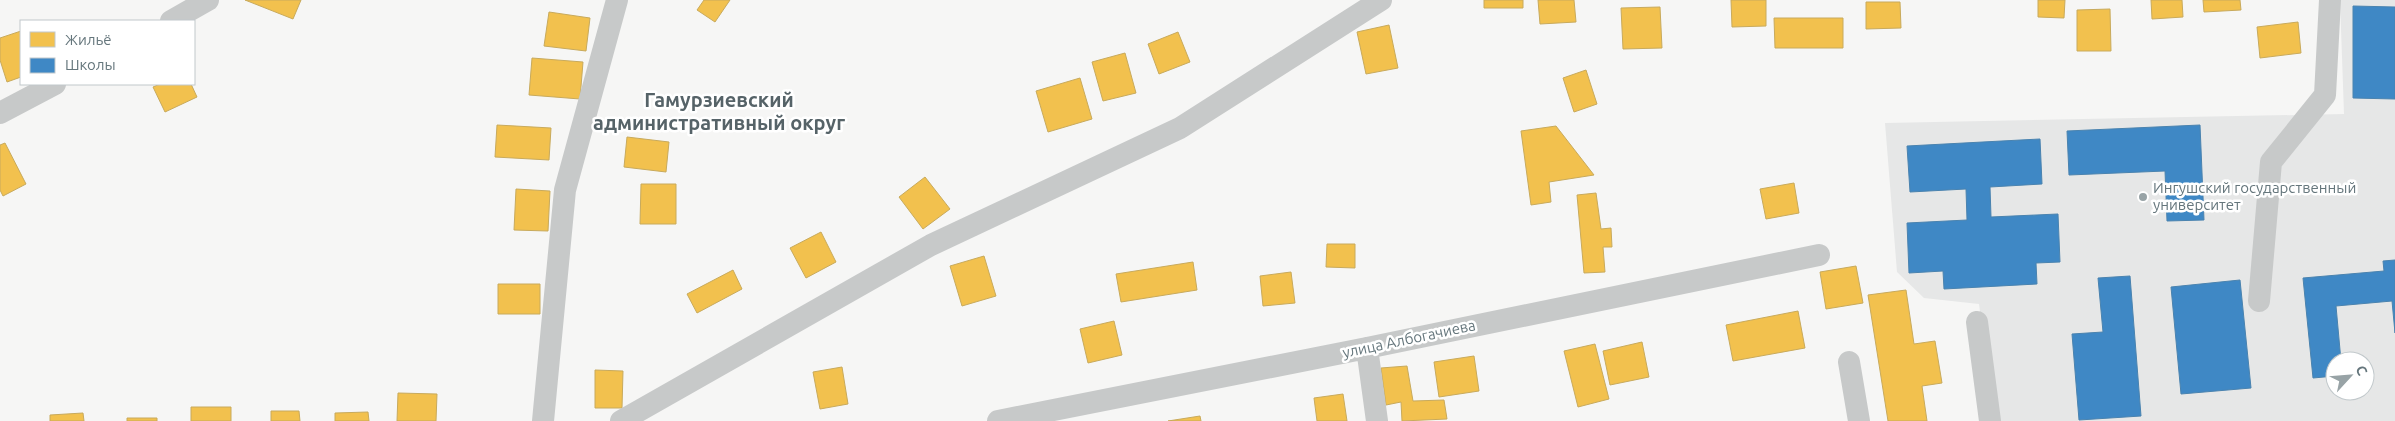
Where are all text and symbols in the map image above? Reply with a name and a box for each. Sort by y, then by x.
legend [20,20,195,85]
text: Жильё [65,31,112,48]
text: Школы [65,56,116,73]
district label: Гамурзиевский административный округ [593,88,845,134]
place label: Ингушский государственный университет [2153,179,2356,213]
marker: Ингушский государственный университет [2137,191,2149,203]
street label: улица Албогачиева [1341,316,1477,361]
north arrow [2325,351,2375,401]
text: С [2353,363,2371,378]

